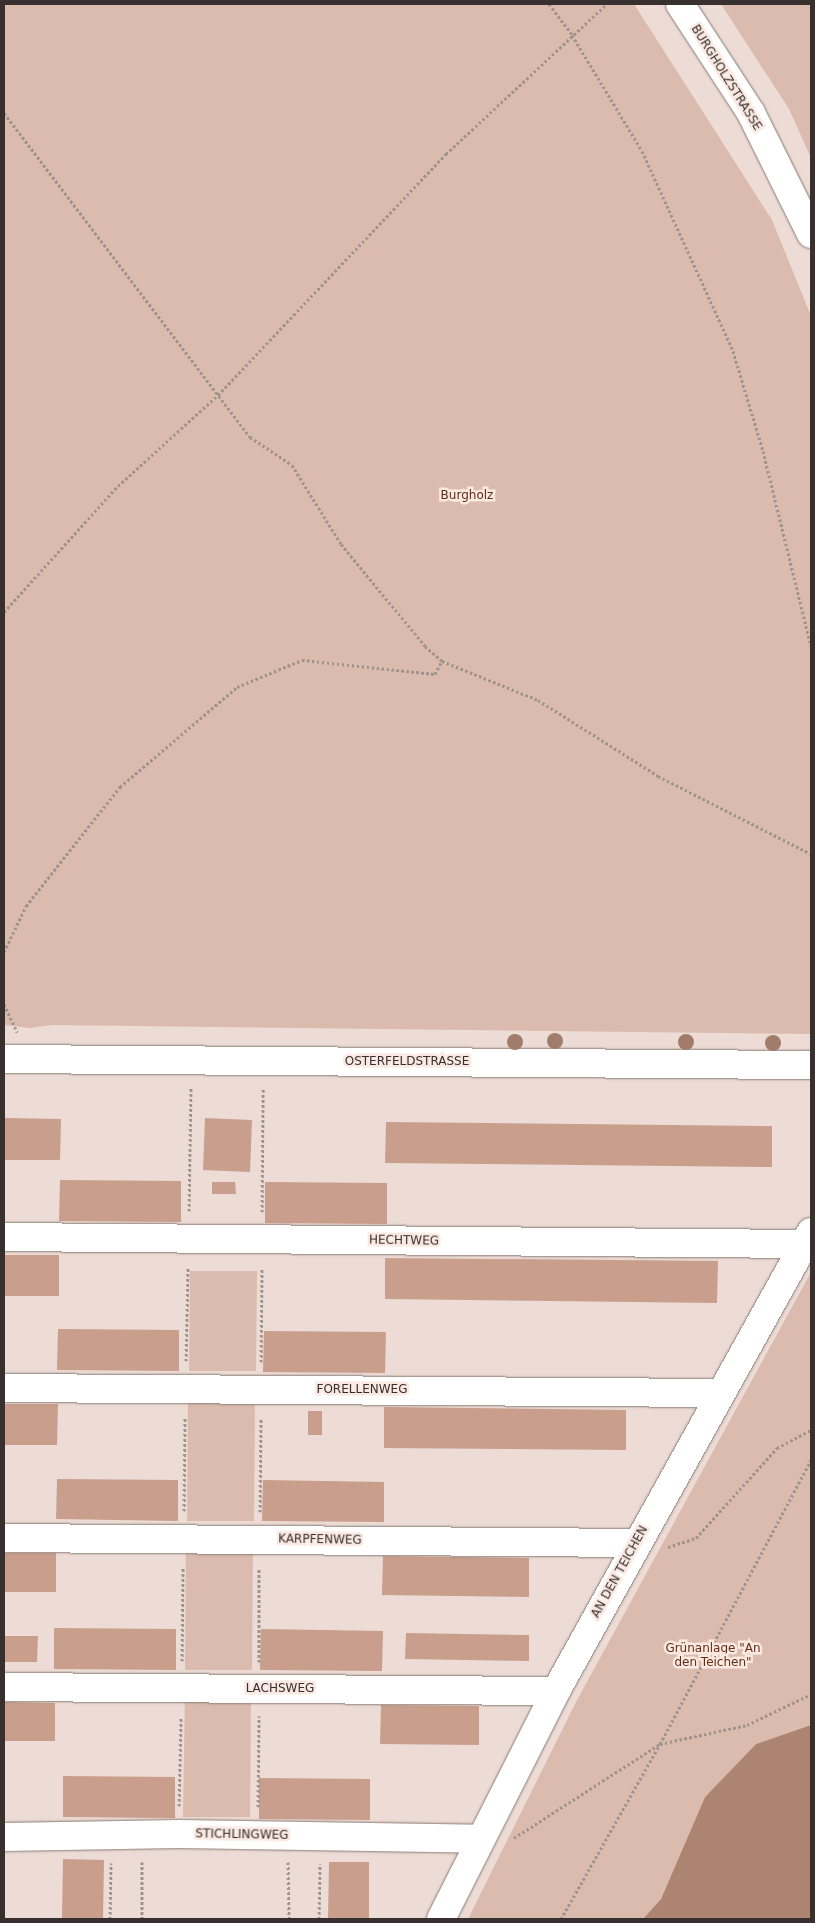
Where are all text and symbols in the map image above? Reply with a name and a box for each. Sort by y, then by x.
street label: BURGHOLZSTRASSE [688,23,764,133]
park label: Burgholz [441,489,493,503]
street label: OSTERFELDSTRASSE [345,1055,469,1069]
street label: HECHTWEG [369,1233,439,1249]
street label: FORELLENWEG [317,1383,407,1397]
street label: AN DEN TEICHEN [589,1523,651,1621]
street label: KARPFENWEG [278,1532,362,1548]
park label: Grünanlage "An den Teichen" [665,1642,761,1670]
street label: LACHSWEG [246,1682,314,1696]
street label: STICHLINGWEG [195,1827,289,1843]

